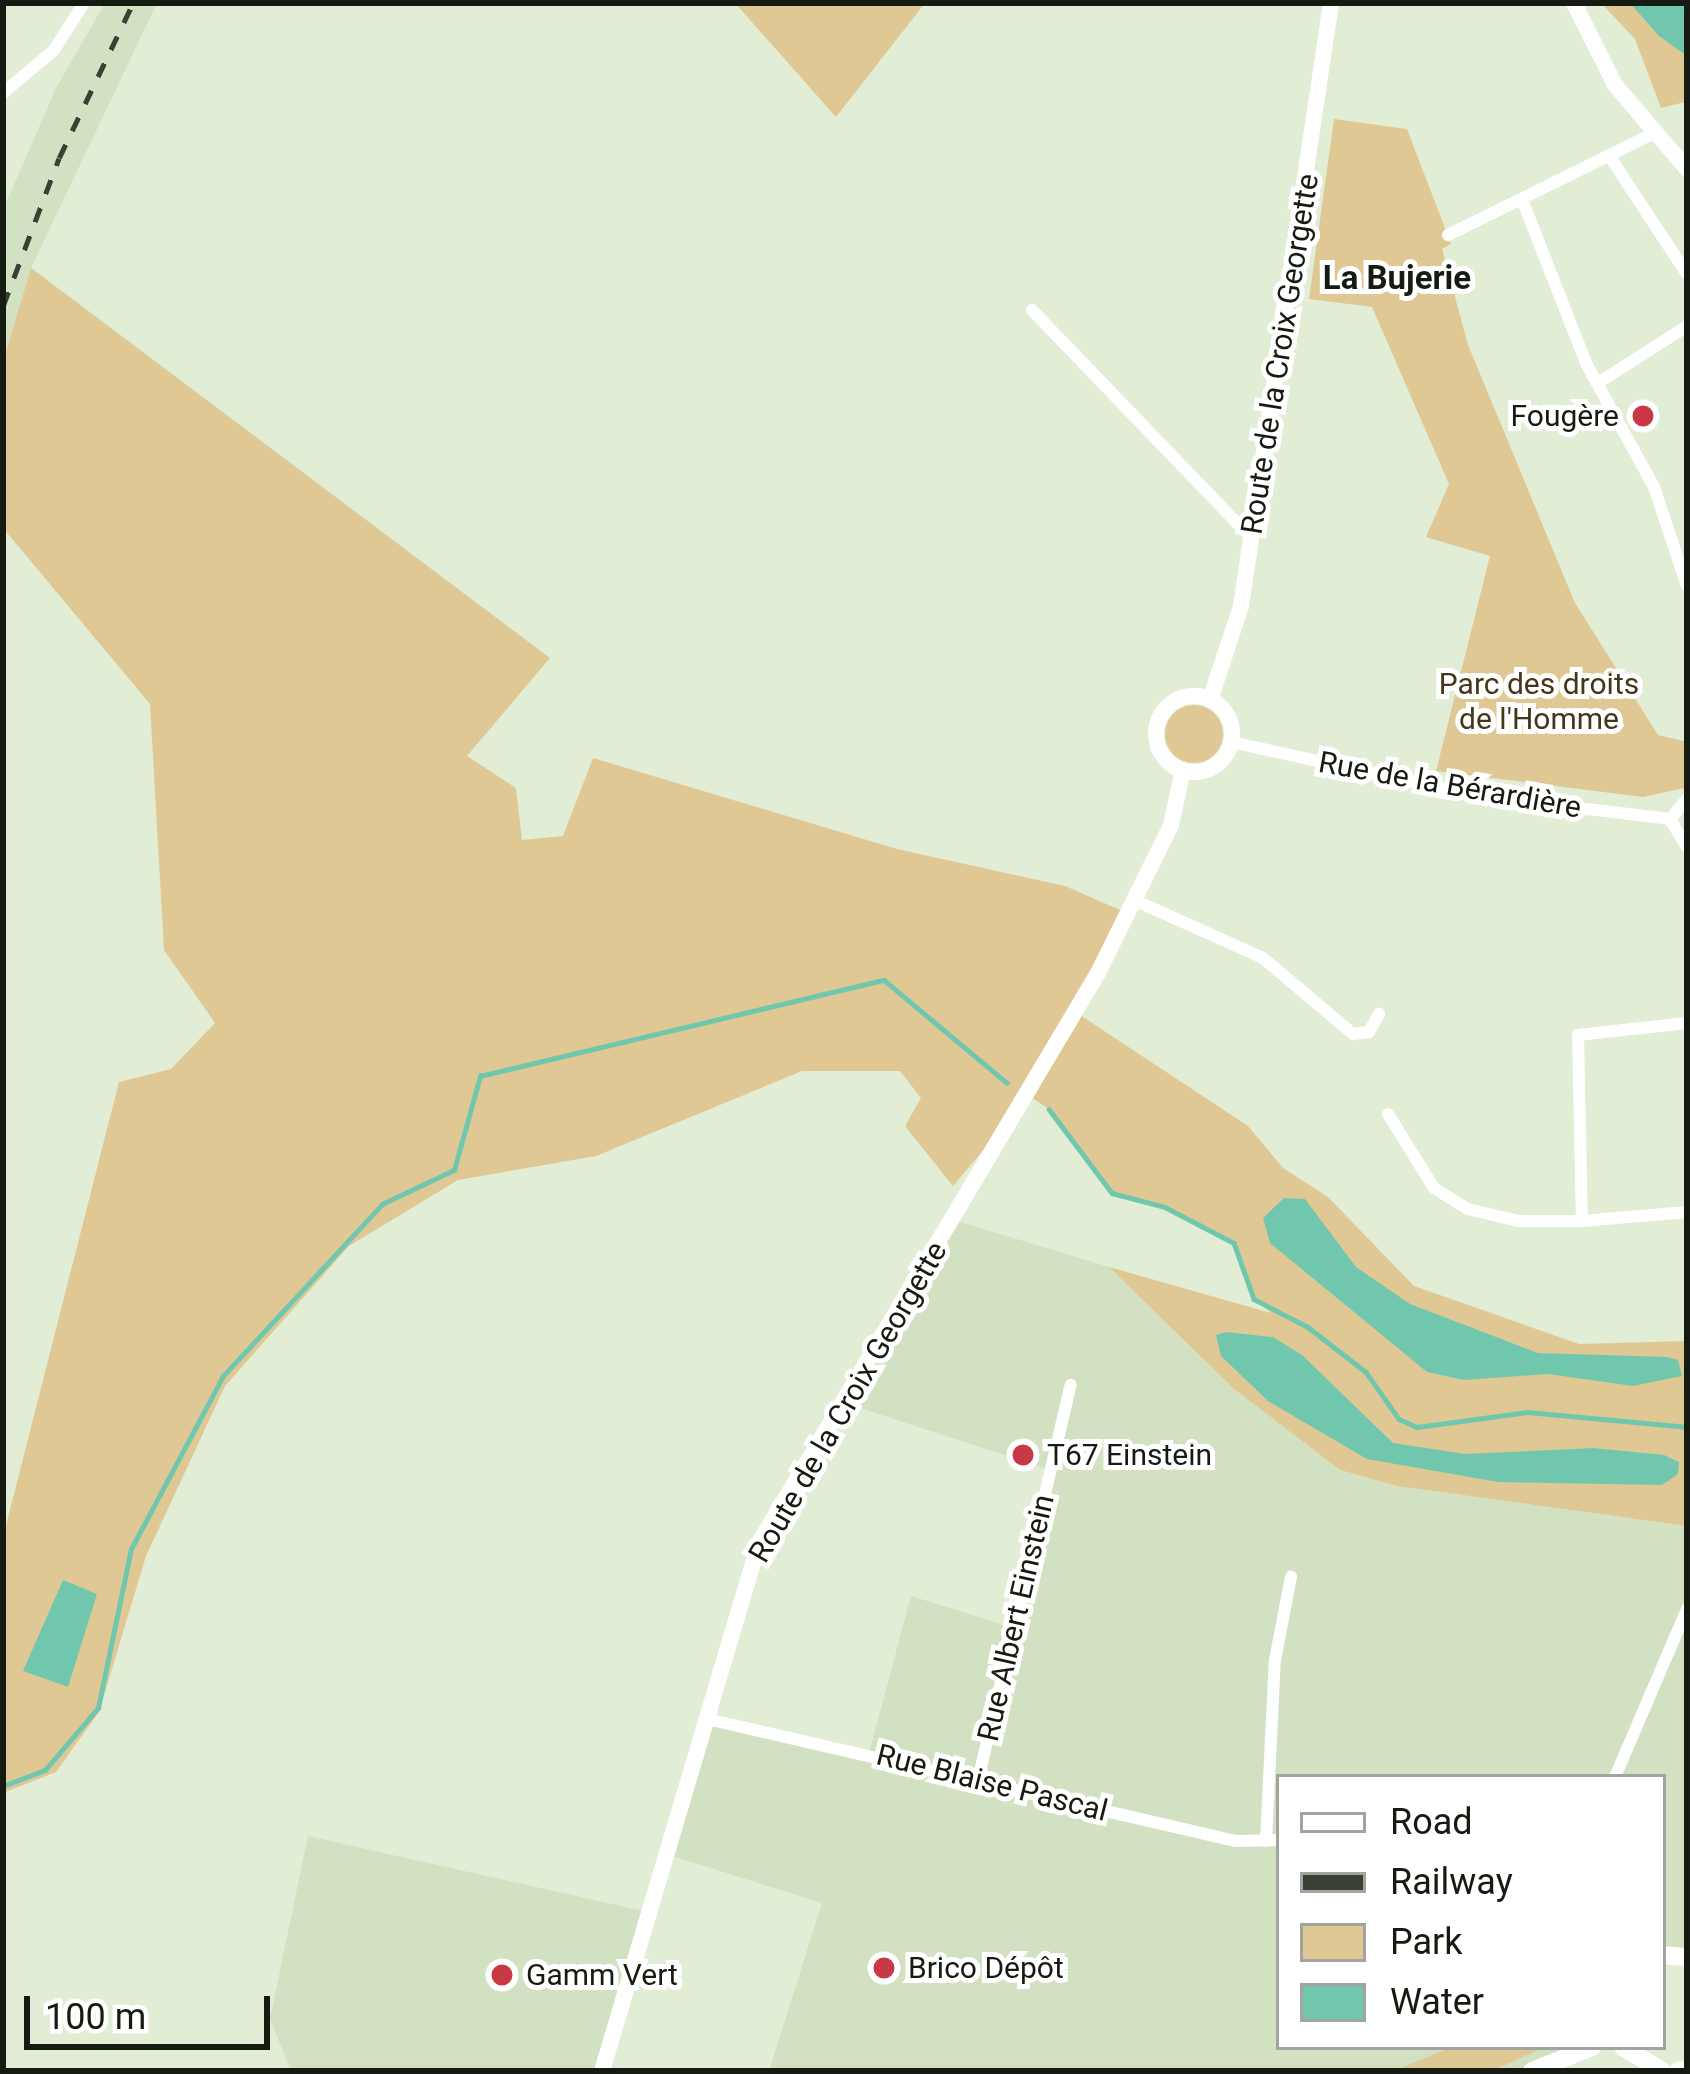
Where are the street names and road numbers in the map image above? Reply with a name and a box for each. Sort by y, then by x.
street label: Route de la Croix Georgette [1234,171,1326,537]
street label: Rue de la Bérardière [1316,744,1584,826]
street label: Route de la Croix Georgette [741,1235,955,1569]
street label: Rue Albert Einstein [970,1491,1062,1745]
street label: Rue Blaise Pascal [873,1737,1111,1829]

